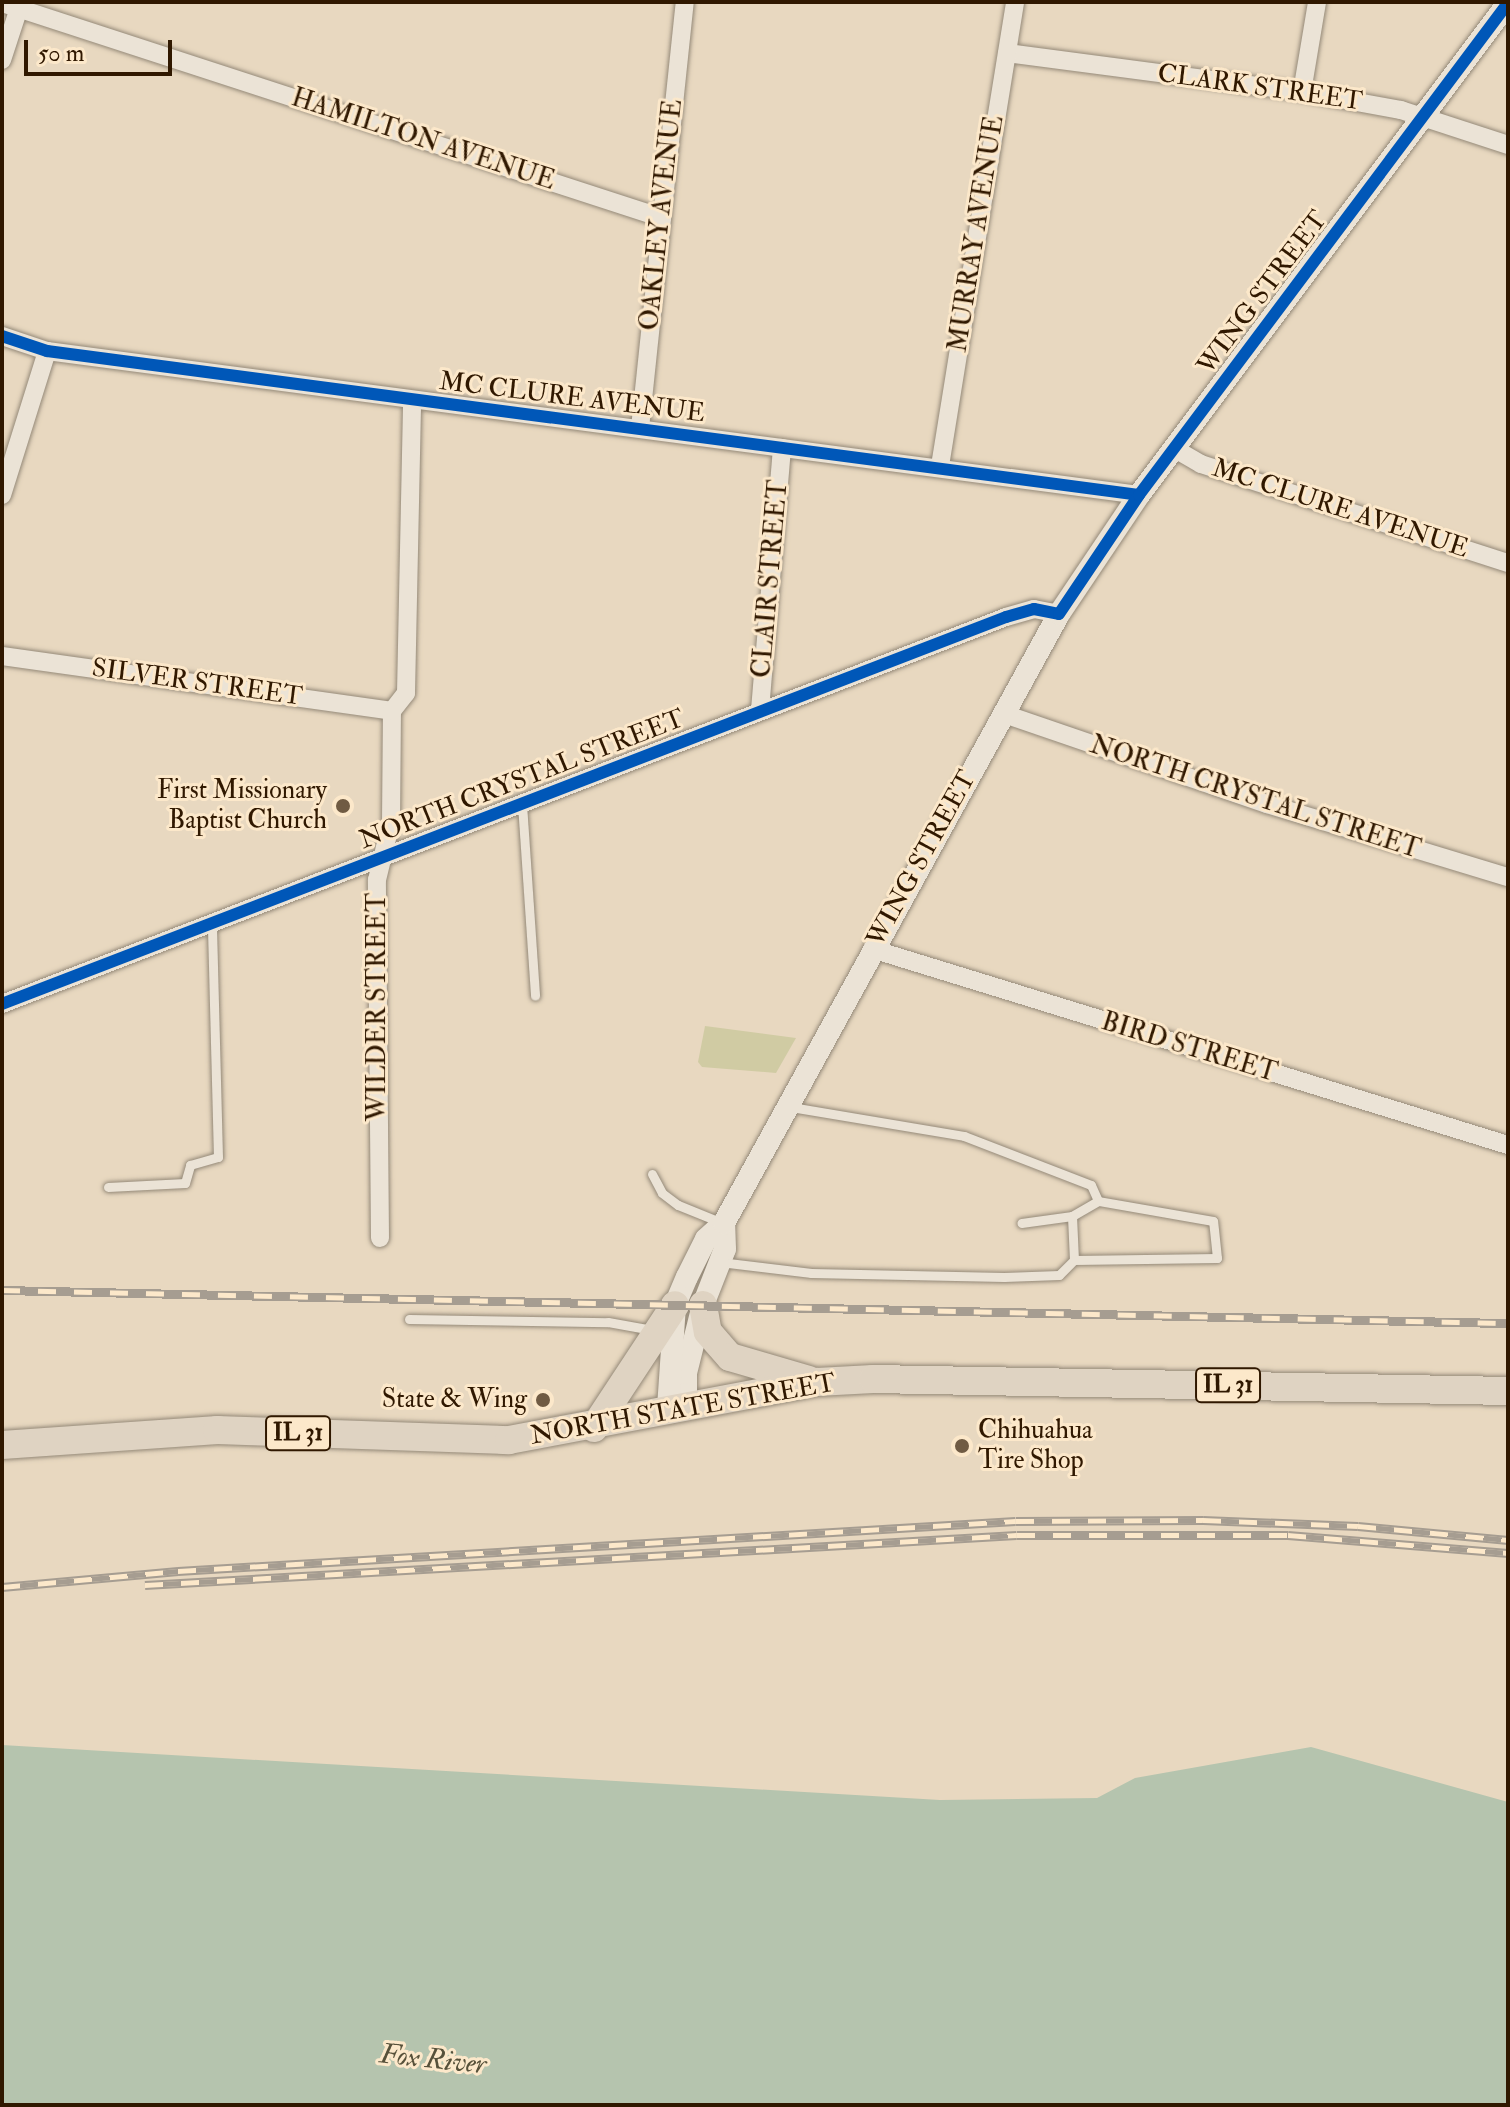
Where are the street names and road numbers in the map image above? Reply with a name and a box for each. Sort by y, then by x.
street label: CLARK STREET [1156,58,1364,118]
street label: HAMILTON AVENUE [287,83,559,197]
street label: OAKLEY AVENUE [634,98,690,332]
street label: MURRAY AVENUE [943,114,1011,354]
street label: WING STREET [1191,205,1335,381]
street label: MC CLURE AVENUE [437,366,707,430]
street label: MC CLURE AVENUE [1208,453,1472,565]
street label: CLAIR STREET [747,479,795,679]
street label: SILVER STREET [90,653,304,713]
street label: NORTH CRYSTAL STREET [355,703,689,857]
street label: NORTH CRYSTAL STREET [1086,730,1424,866]
street label: WING STREET [861,766,983,952]
street label: WILDER STREET [362,893,394,1121]
street label: BIRD STREET [1097,1006,1281,1090]
road number: IL 31 [1194,1365,1262,1405]
street label: NORTH STATE STREET [528,1368,838,1452]
road number: IL 31 [264,1413,332,1453]

